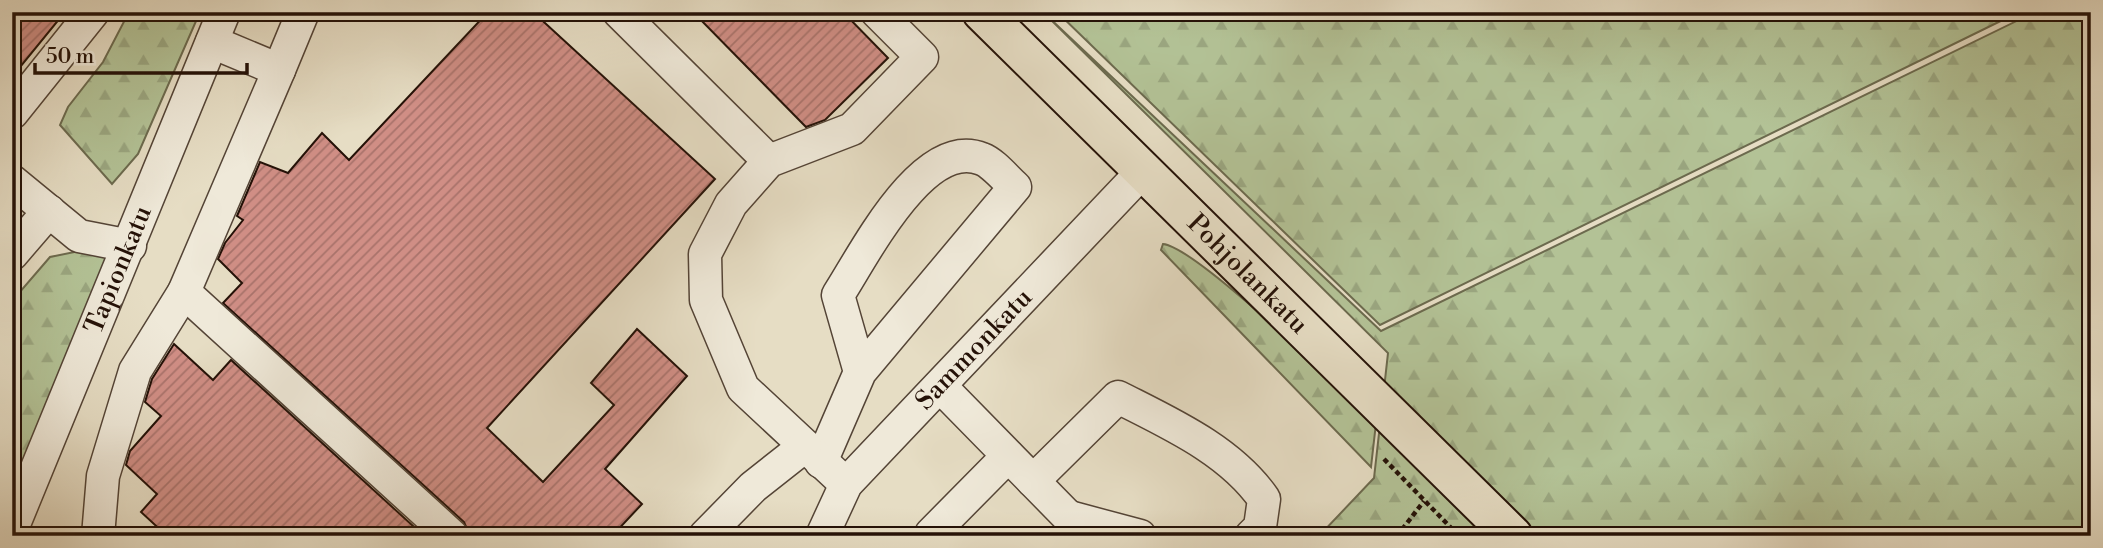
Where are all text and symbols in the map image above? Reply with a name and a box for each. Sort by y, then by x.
scale bar [35,32,247,76]
text: 50 m [46,44,94,70]
street label: Tapionkatu [78,201,159,339]
street label: Pohjolankatu [1180,207,1315,341]
street label: Sammonkatu [909,282,1039,417]

